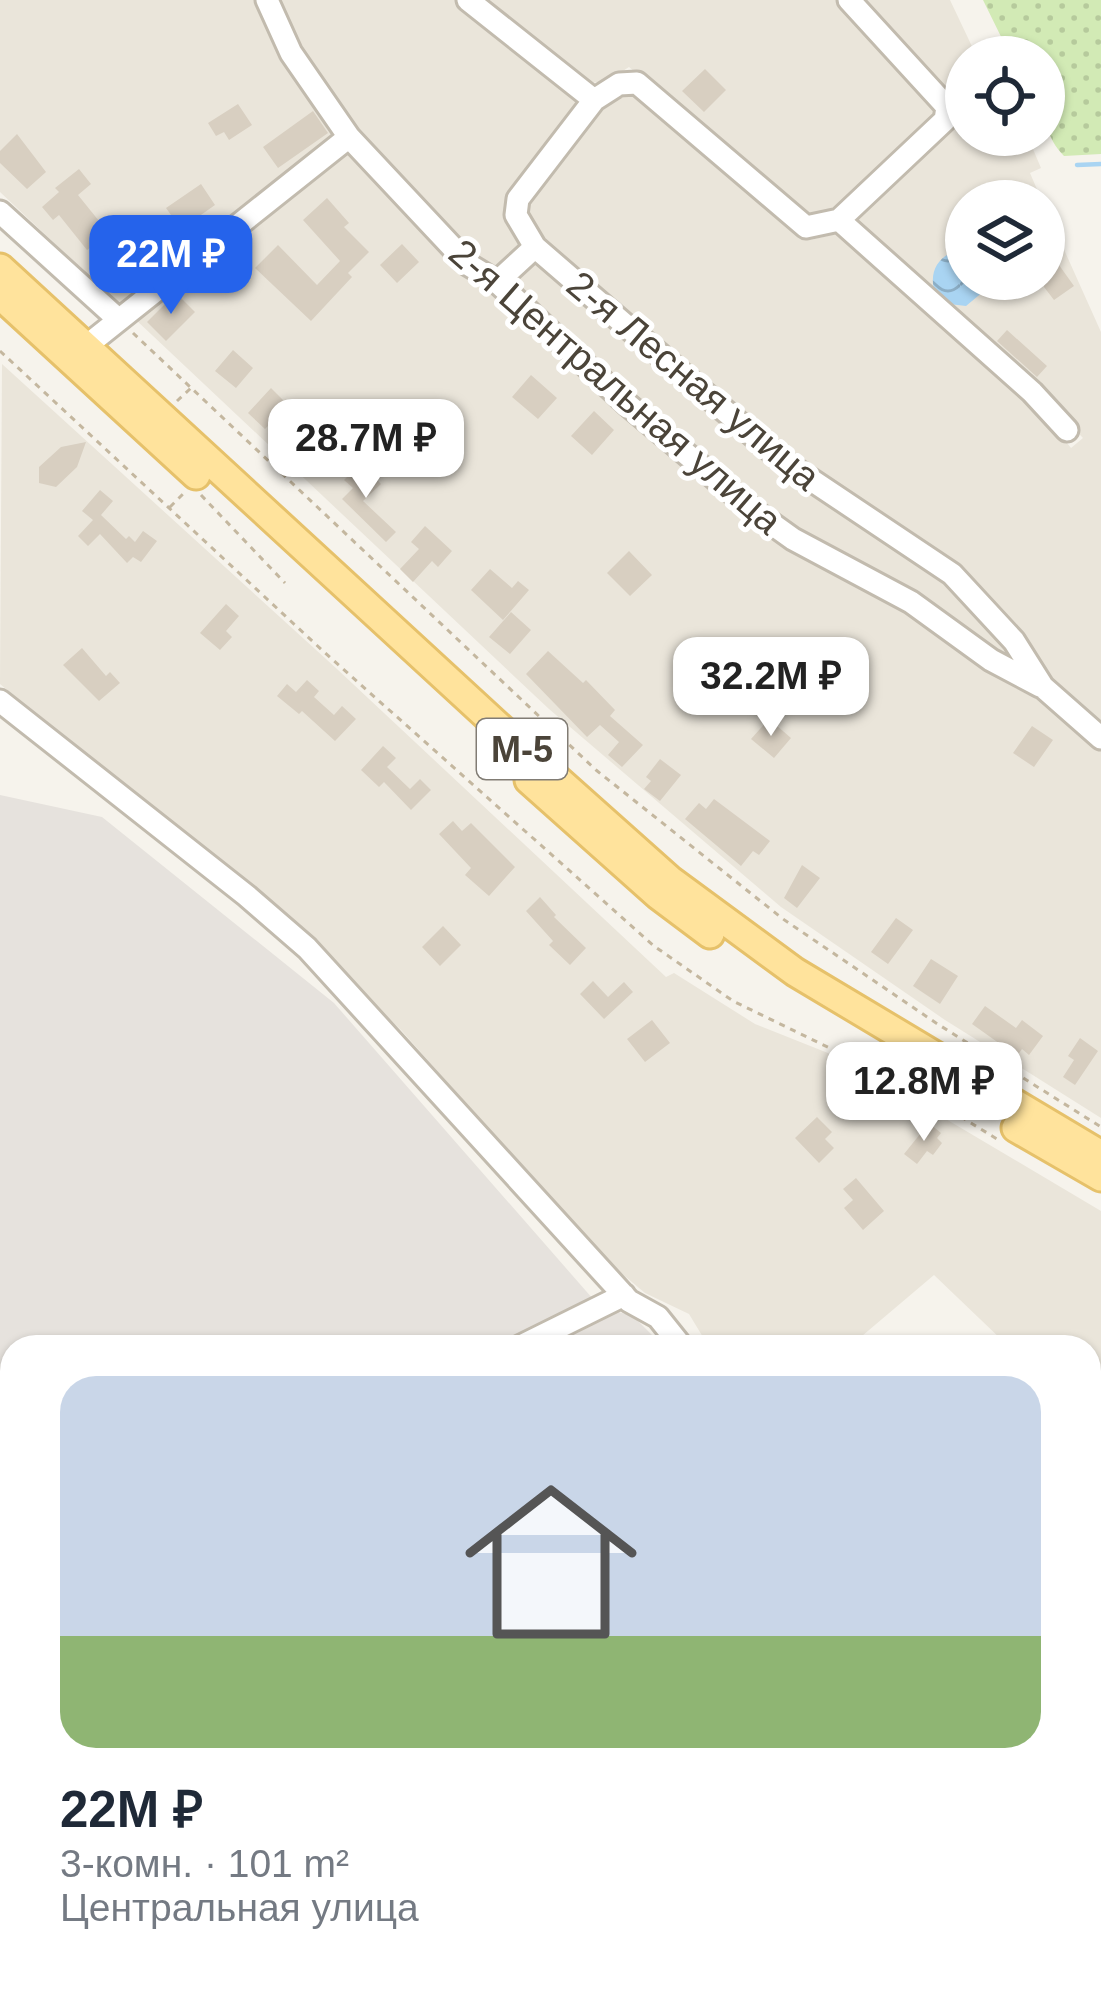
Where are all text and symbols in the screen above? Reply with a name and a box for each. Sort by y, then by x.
map controls [945,36,1065,300]
button: locate [945,36,1065,156]
button: layers [945,180,1065,300]
pin: 22M ₽ [87,215,255,317]
street label: 2-я Центральная улица [441,231,791,542]
text: 22M ₽ [116,232,226,275]
street label: 2-я Лесная улица [559,262,829,499]
pin: 28.7M ₽ [255,399,477,501]
text: 28.7M ₽ [295,416,437,459]
pin: 32.2M ₽ [660,637,882,739]
text: 32.2M ₽ [700,654,842,697]
road number: М-5 [477,719,567,779]
pin: 12.8M ₽ [813,1042,1035,1144]
text: 12.8M ₽ [853,1059,995,1102]
icon: home [443,1454,659,1670]
text: 22M ₽ [60,1781,203,1838]
text: 3-комн. · 101 m² [60,1842,349,1885]
text: Центральная улица [60,1886,419,1929]

